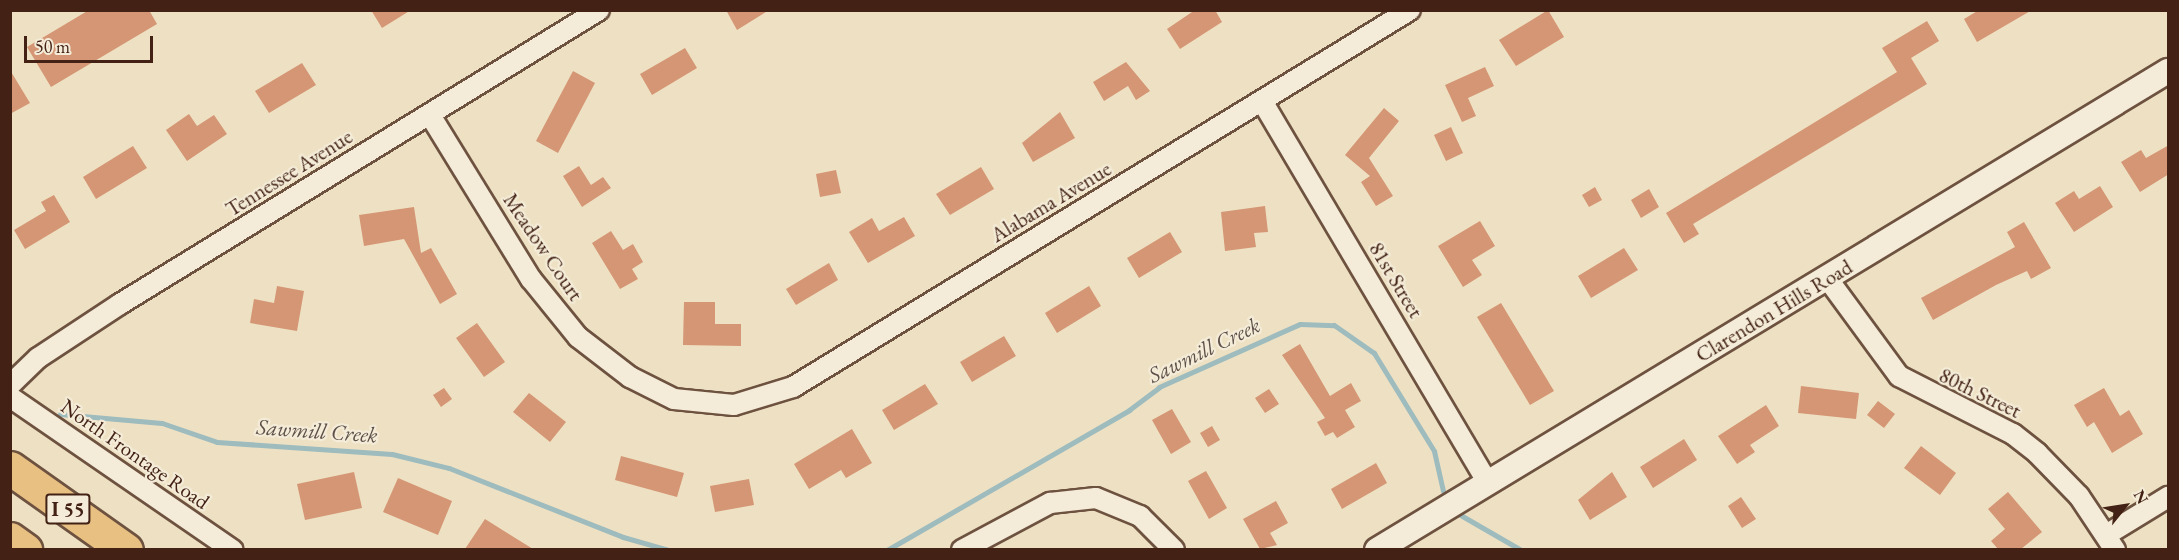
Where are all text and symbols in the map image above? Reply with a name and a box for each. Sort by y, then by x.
scale bar [27,24,156,62]
text: 50 m [35,35,70,58]
street label: Tennessee Avenue [221,124,357,222]
street label: Alabama Avenue [986,156,1116,248]
street label: Meadow Court [498,188,588,306]
street label: 81st Street [1364,238,1428,322]
street label: Clarendon Hills Road [1691,254,1857,368]
water label: Sawmill Creek [1144,312,1264,388]
street label: 80th Street [1935,362,2025,424]
street label: North Frontage Road [56,393,214,515]
water label: Sawmill Creek [256,414,378,448]
north arrow [2095,476,2155,536]
text: N [2129,486,2153,508]
road number: I 55 [44,492,92,526]

